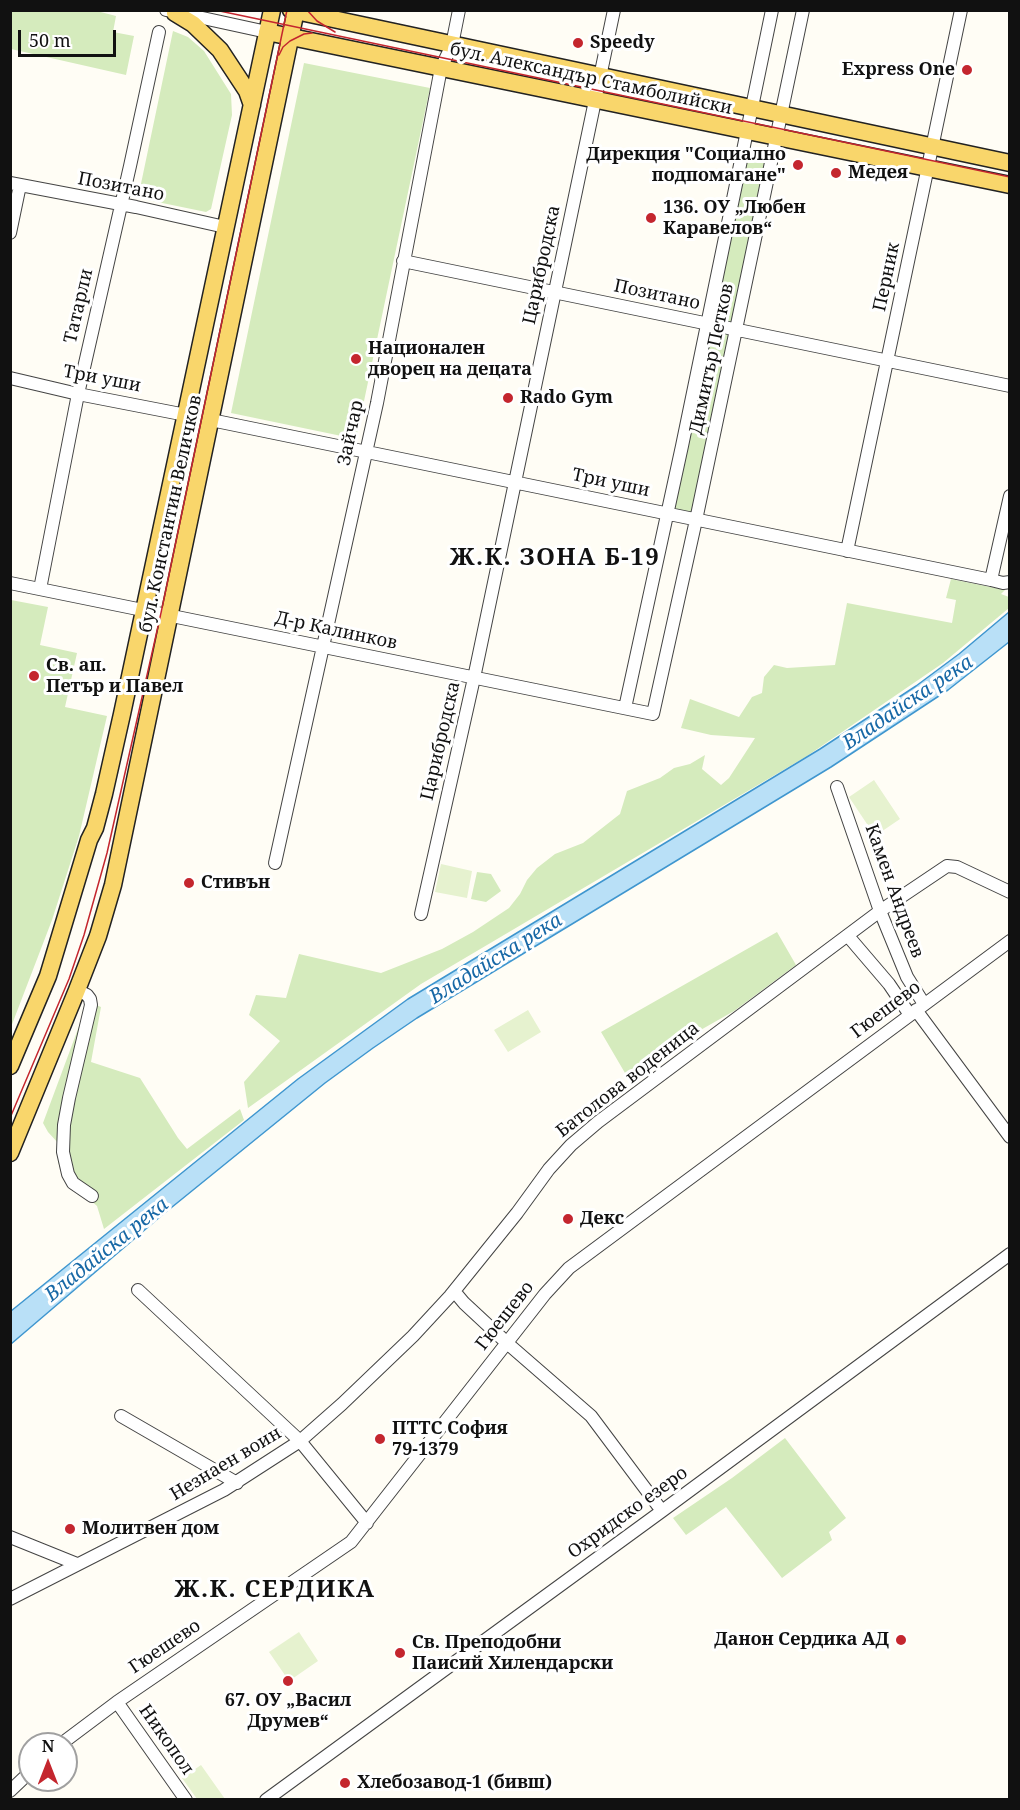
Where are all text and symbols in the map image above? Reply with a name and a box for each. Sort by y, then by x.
scale bar [21,18,118,56]
text: 50 m [29,28,71,52]
place label: Speedy [590,32,655,54]
marker: Speedy [571,36,585,50]
street label: бул. Александър Стамболийски [448,38,734,120]
place label: Express One [842,59,955,81]
marker: Express One [960,63,974,77]
place label: Дирекция "Социално подпомагане" [586,144,786,186]
marker: Дирекция "Социално подпомагане" [791,158,805,172]
place label: Медея [848,162,908,184]
marker: Медея [829,166,843,180]
street label: Позитано [76,168,166,206]
place label: 136. ОУ „Любен Каравелов“ [663,197,806,240]
street label: Царибродска [519,203,565,327]
marker: 136. ОУ „Любен Каравелов“ [644,211,658,225]
street label: Перник [869,240,905,314]
street label: Татарли [60,267,98,345]
street label: Позитано [612,275,702,315]
street label: Димитър Петков [685,282,739,436]
place label: Национален дворец на децата [368,338,532,380]
marker: Национален дворец на децата [349,352,363,366]
street label: Три уши [61,361,143,397]
place label: Rado Gym [520,387,613,409]
marker: Rado Gym [501,391,515,405]
street label: бул. Константин Величков [135,393,207,635]
street label: Зайчар [334,398,368,468]
street label: Три уши [570,464,652,502]
district label: Ж.К. ЗОНА Б-19 [450,544,660,572]
street label: Д-р Калинков [273,608,399,654]
water label: Владайска река [838,651,978,755]
place label: Св. ап. Петър и Павел [46,655,183,698]
marker: Св. ап. Петър и Павел [27,669,41,683]
street label: Царибродска [417,680,465,802]
street label: Камен Андреев [860,821,928,961]
place label: Стивън [201,872,270,894]
marker: Стивън [182,876,196,890]
water label: Владайска река [425,909,567,1009]
street label: Гюешево [847,977,925,1043]
street label: Батолова воденица [552,1018,704,1142]
water label: Владайска река [40,1193,174,1307]
place label: Декс [580,1208,624,1230]
marker: Декс [561,1212,575,1226]
street label: Гюешево [471,1277,539,1355]
place label: ПТТС София 79-1379 [392,1418,508,1460]
street label: Незнаен воин [167,1422,285,1506]
marker: ПТТС София 79-1379 [373,1432,387,1446]
street label: Охридско езеро [564,1462,692,1564]
place label: Молитвен дом [82,1518,219,1540]
marker: Молитвен дом [63,1522,77,1536]
district label: Ж.К. СЕРДИКА [175,1576,375,1604]
street label: Гюешево [125,1615,205,1679]
place label: Данон Сердика АД [714,1629,889,1651]
place label: Св. Преподобни Паисий Хилендарски [412,1632,613,1674]
marker: Данон Сердика АД [894,1633,908,1647]
marker: Св. Преподобни Паисий Хилендарски [393,1646,407,1660]
marker: 67. ОУ „Васил Друмев“ [281,1674,295,1688]
place label: 67. ОУ „Васил Друмев“ [225,1690,351,1732]
street label: Никопол [134,1701,198,1779]
north arrow [18,1732,78,1792]
text: N [42,1735,54,1757]
place label: Хлебозавод-1 (бивш) [357,1772,552,1794]
marker: Хлебозавод-1 (бивш) [338,1776,352,1790]

